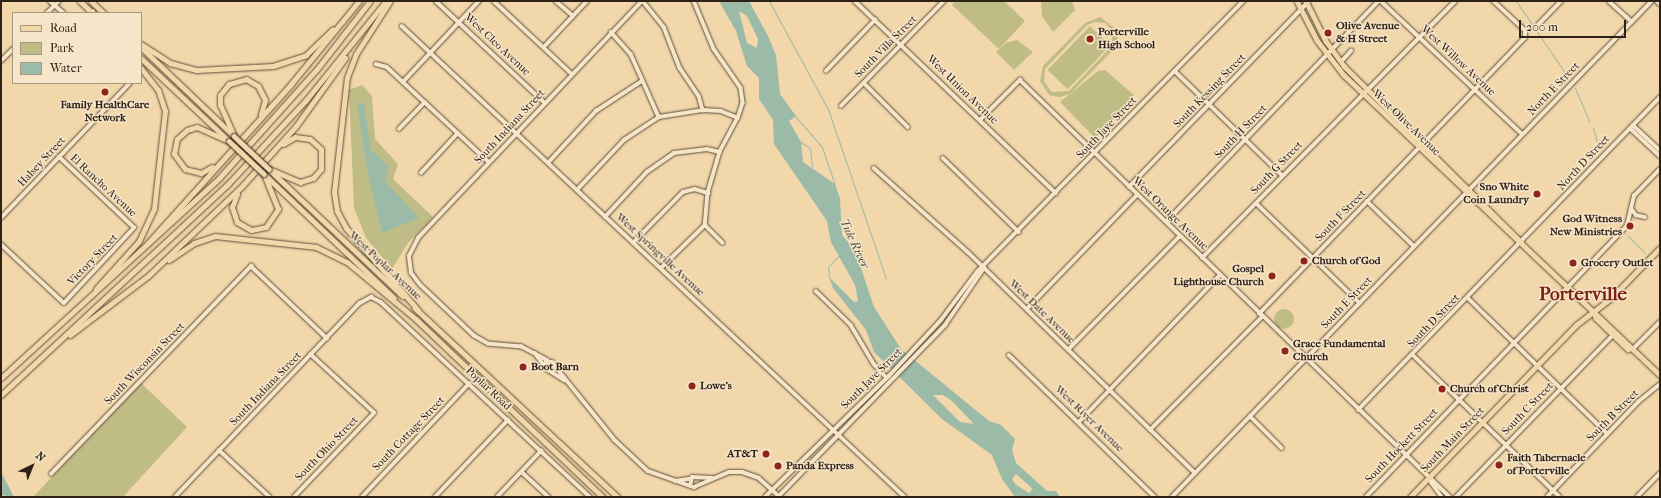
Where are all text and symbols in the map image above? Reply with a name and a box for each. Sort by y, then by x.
street label: West Cleo Avenue [461,11,533,79]
legend [12,12,142,84]
scale bar [1521,12,1628,38]
street label: South Villa Street [852,13,920,81]
place label: Olive Avenue & H Street [1336,20,1399,46]
text: 200 m [1526,20,1558,34]
text: Road [50,21,77,35]
street label: West Willow Avenue [1418,23,1498,99]
place label: Porterville High School [1098,26,1155,52]
marker: Olive Avenue & H Street [1323,28,1333,38]
marker: Porterville High School [1085,34,1095,44]
text: Park [50,41,74,55]
street label: South Kessing Street [1171,51,1249,131]
street label: West Union Avenue [924,53,1000,127]
street label: North E Street [1525,60,1583,118]
text: Water [50,61,82,75]
marker: Family HealthCare Network [99,86,111,98]
street label: South Indiana Street [472,87,548,167]
street label: West Olive Avenue [1369,87,1443,159]
street label: South Jaye Street [1074,94,1140,162]
place label: Family HealthCare Network [60,99,150,125]
street label: South H Street [1212,102,1270,162]
street label: North D Street [1555,133,1613,193]
street label: Halsey Street [16,134,68,190]
street label: South G Street [1248,139,1306,197]
street label: El Rancho Avenue [67,152,139,220]
street label: West Orange Avenue [1129,175,1211,253]
place label: Sno White Coin Laundry [1463,181,1529,207]
street label: South F Street [1313,187,1369,245]
marker: Sno White Coin Laundry [1532,189,1542,199]
street label: West Springville Avenue [613,211,707,299]
place label: God Witness New Ministries [1550,213,1622,239]
water label: Tule River [836,217,872,271]
marker: God Witness New Ministries [1625,221,1635,231]
street label: West Poplar Avenue [346,229,424,303]
street label: Victory Street [65,231,121,289]
place label: Church of God [1312,254,1380,268]
marker: Church of God [1299,256,1309,266]
place label: Grocery Outlet [1581,256,1653,270]
marker: Grocery Outlet [1568,258,1578,268]
place label: Gospel Lighthouse Church [1173,263,1264,289]
marker: Gospel Lighthouse Church [1267,271,1277,281]
street label: South E Street [1319,274,1375,332]
street label: West Date Avenue [1006,277,1078,347]
district label: Porterville [1539,284,1627,306]
street label: South D Street [1405,291,1463,351]
street label: South Wisconsin Street [102,320,188,408]
place label: Grace Fundamental Church [1293,338,1386,364]
street label: South Jaye Street [839,346,905,412]
marker: Grace Fundamental Church [1280,346,1290,356]
street label: South Indiana Street [227,349,305,429]
place label: Boot Barn [531,360,579,374]
marker: Boot Barn [518,362,528,372]
street label: Poplar Road [462,365,514,413]
place label: Lowe's [700,379,732,393]
street label: South C Street [1499,380,1557,438]
marker: Lowe's [687,381,697,391]
place label: Church of Christ [1450,382,1529,396]
street label: West River Avenue [1052,383,1126,455]
marker: Church of Christ [1437,384,1447,394]
street label: South B Street [1584,387,1642,445]
street label: South Cottage Street [370,394,448,474]
street label: South Main Street [1418,404,1488,476]
street label: South Hockett Street [1363,406,1441,486]
street label: South Ohio Street [293,414,361,484]
north arrow [12,446,52,486]
place label: AT&T [727,447,758,461]
text: N [33,449,48,464]
marker: AT&T [761,449,771,459]
place label: Faith Tabernacle of Porterville [1507,452,1586,478]
place label: Panda Express [786,459,854,473]
marker: Faith Tabernacle of Porterville [1494,460,1504,470]
marker: Panda Express [773,461,783,471]

